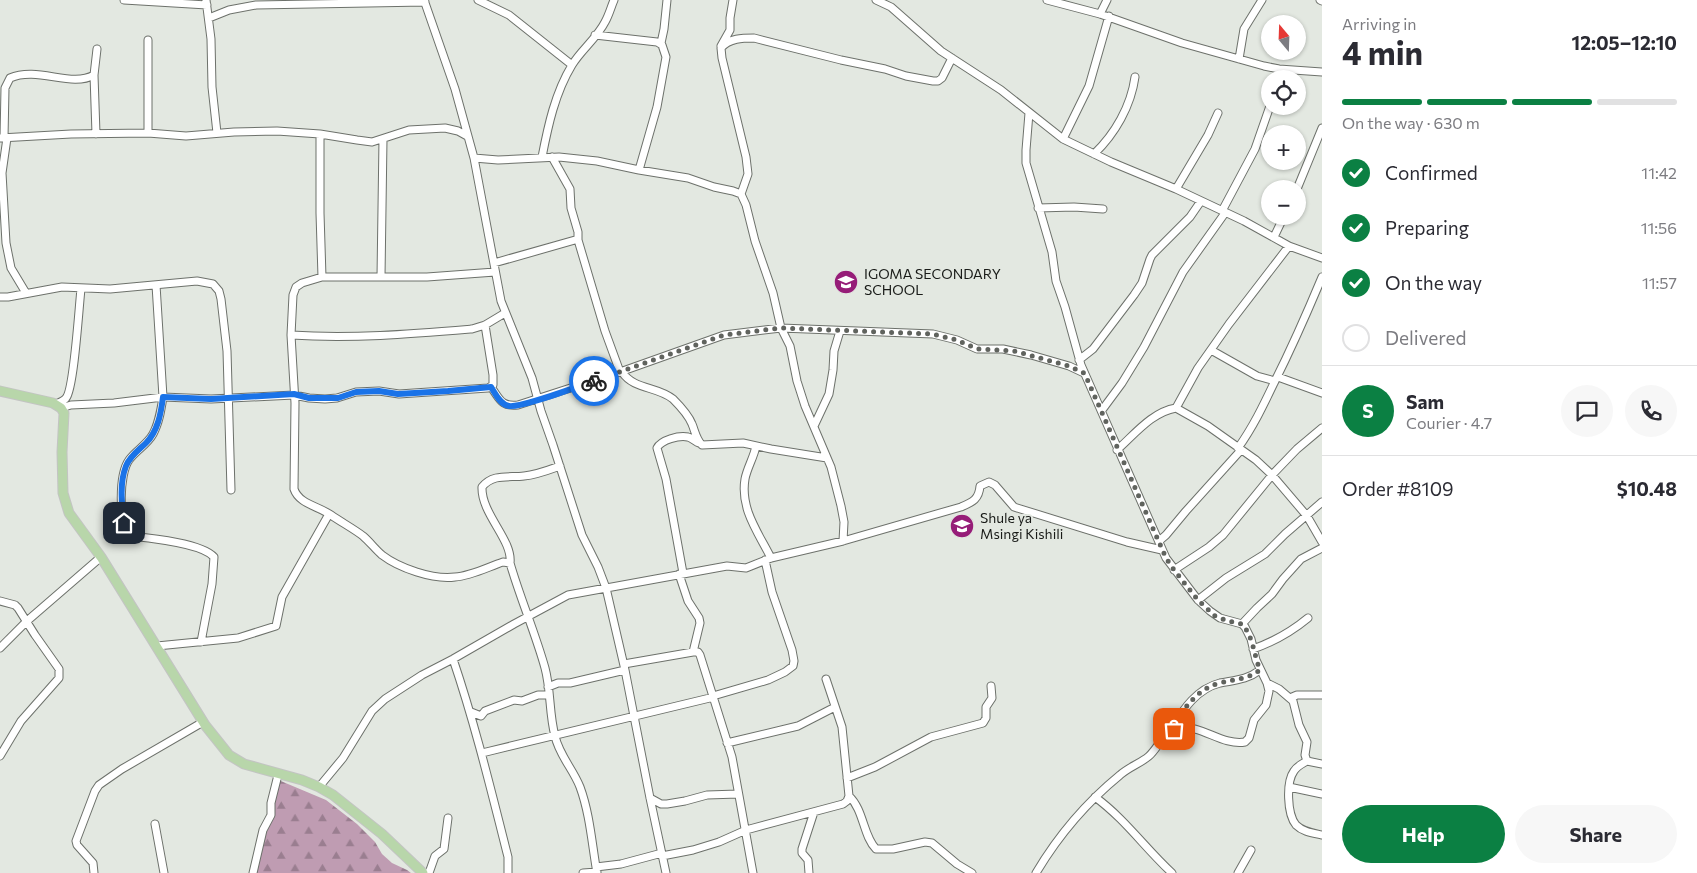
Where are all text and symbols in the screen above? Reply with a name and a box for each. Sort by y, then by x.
text: Arriving in [1342,14,1416,33]
north arrow [1261,15,1306,60]
map controls [1261,15,1306,225]
text: 12:05–12:10 [1572,31,1677,54]
text: 4 min [1342,32,1423,72]
button: locate [1261,70,1306,115]
text: On the way · 630 m [1342,113,1480,132]
button: + [1261,125,1306,170]
icon: check [1342,159,1370,187]
text: Confirmed [1385,161,1478,184]
text: 11:42 [1641,163,1677,182]
button: − [1261,180,1306,225]
icon: check [1342,214,1370,242]
text: Preparing [1385,216,1469,239]
text: 11:56 [1641,218,1677,237]
place label: IGOMA SECONDARY SCHOOL [864,265,1001,298]
school or university icon: IGOMA SECONDARY SCHOOL [833,269,859,295]
icon: check [1342,269,1370,297]
text: On the way [1385,271,1482,294]
text: 11:57 [1642,273,1677,292]
text: Delivered [1385,326,1466,349]
courier [569,356,619,406]
icon: bike [580,367,608,395]
button: chat [1561,385,1613,437]
button: phone [1625,385,1677,437]
text: Sam [1406,390,1444,413]
text: S [1362,399,1374,422]
text: Courier · 4.7 [1406,413,1492,432]
text: Order #8109 [1342,477,1454,500]
text: $10.48 [1617,477,1677,500]
pin [103,502,145,544]
icon: home [110,509,138,537]
place label: Shule ya Msingi Kishili [980,509,1063,542]
school or university icon: Shule ya Msingi Kishili [949,513,975,539]
pin [1153,708,1195,750]
icon: bag [1160,715,1188,743]
button: Help [1342,805,1505,863]
button: Share [1515,805,1677,863]

